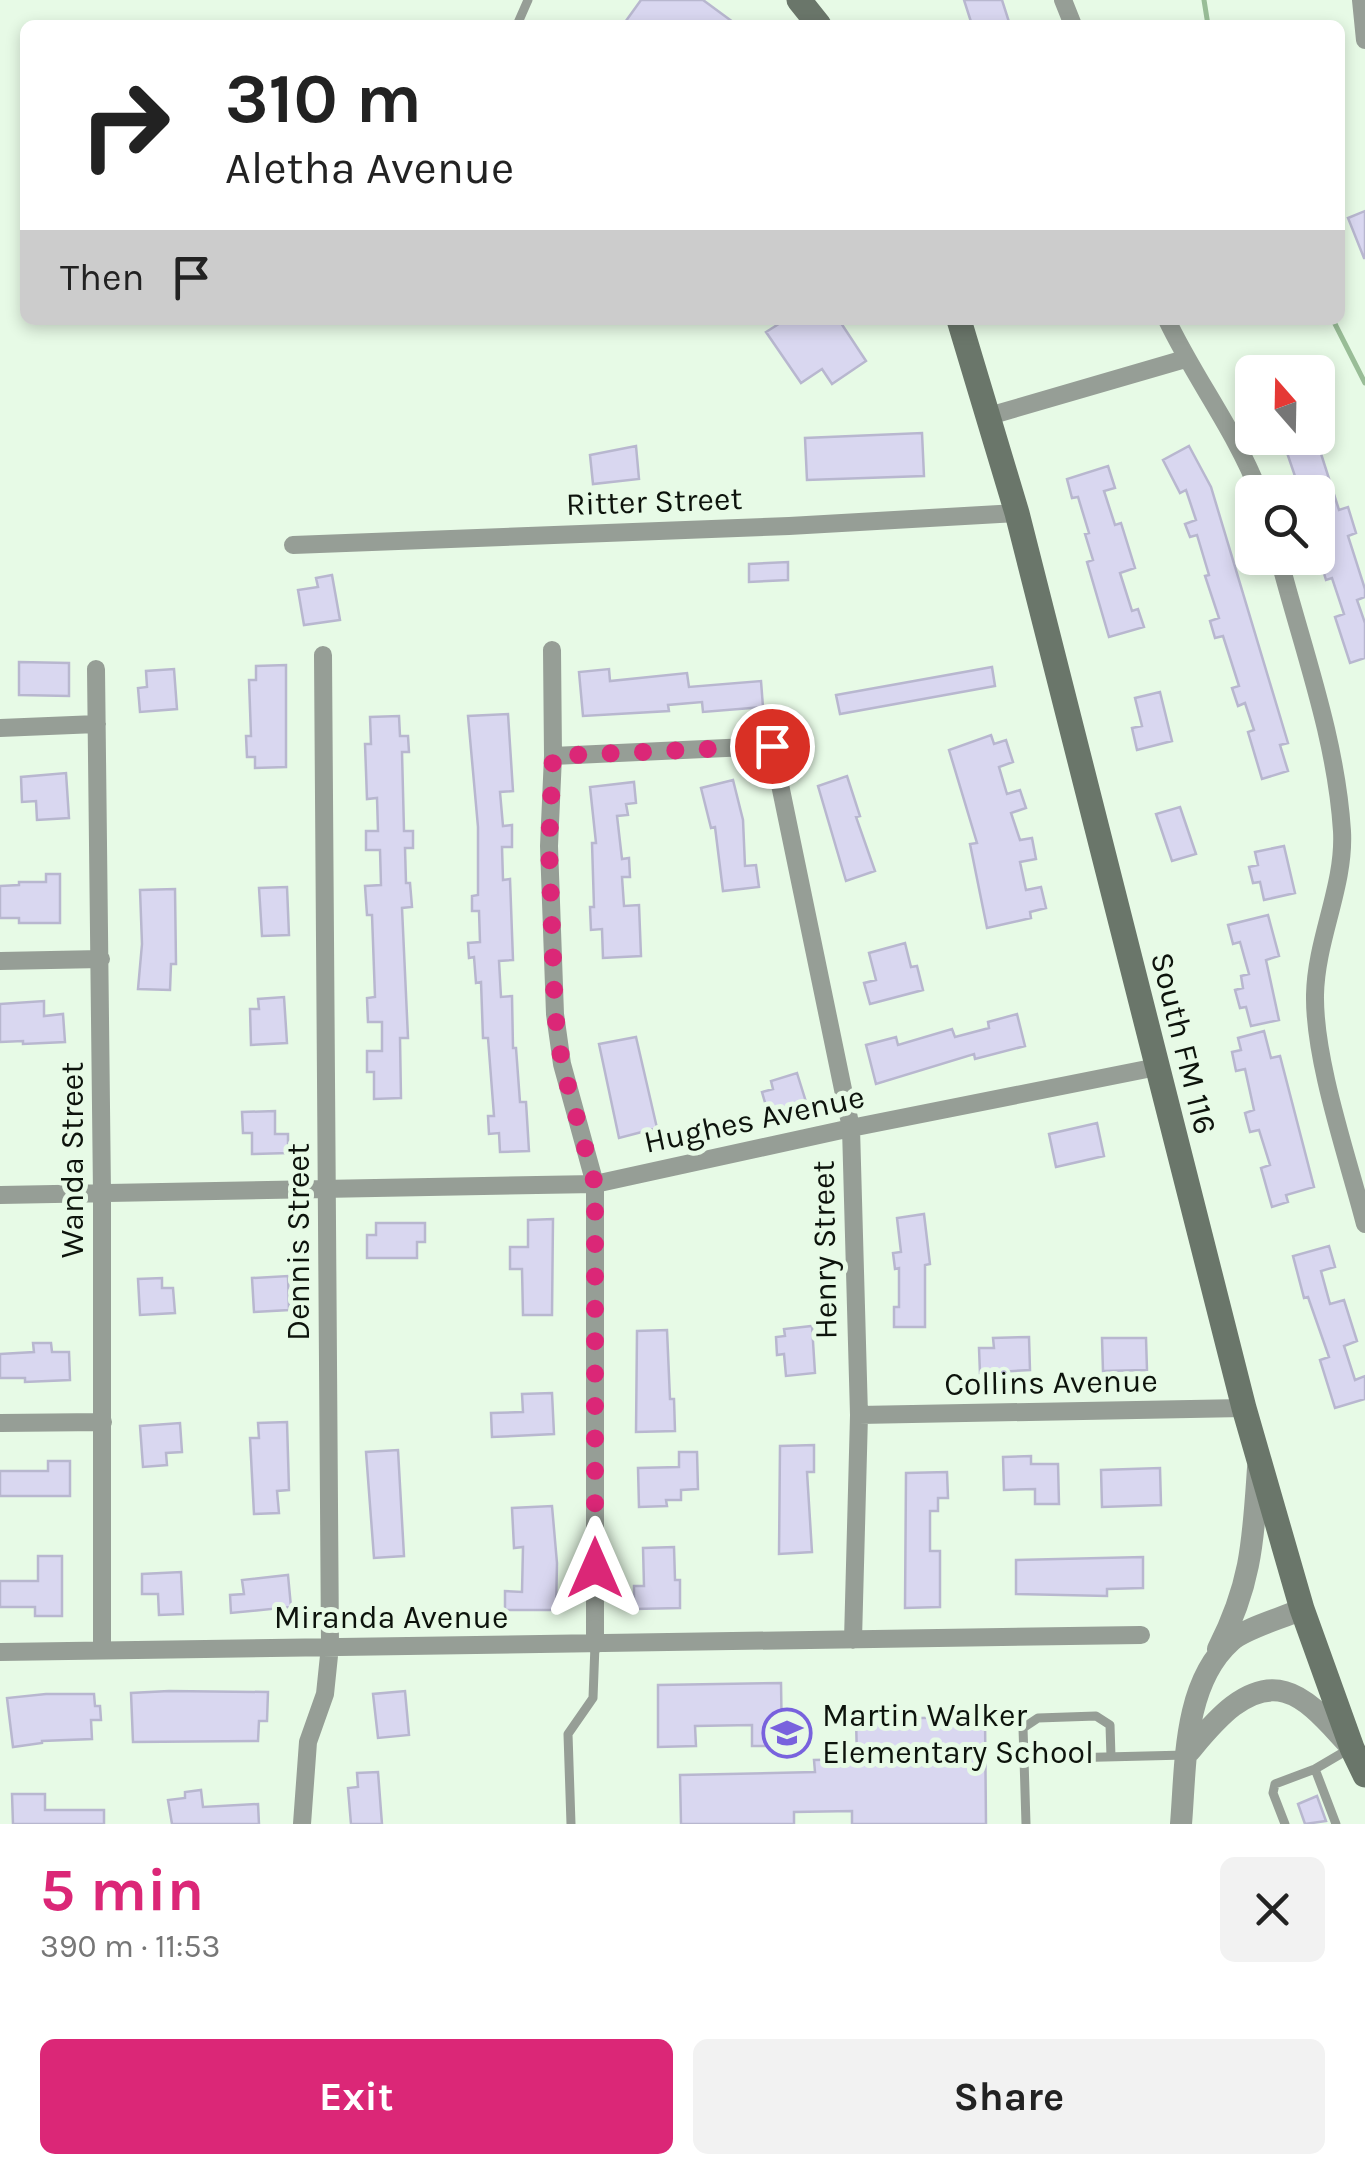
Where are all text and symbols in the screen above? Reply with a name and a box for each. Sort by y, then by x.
text: 310 m [225,58,422,140]
icon: right [60,60,190,190]
text: Aletha Avenue [225,142,514,194]
icon: arrive [164,250,219,305]
text: Then [60,255,144,300]
north arrow [1235,355,1335,455]
map controls [1235,355,1335,575]
button: search [1235,475,1335,575]
street label: Ritter Street [565,480,743,523]
pin [730,704,815,789]
icon: arrive [745,719,800,774]
street label: South FM 116 [1143,948,1224,1138]
street label: Wanda Street [54,1062,91,1258]
street label: Hughes Avenue [641,1078,868,1161]
street label: Dennis Street [280,1143,317,1341]
street label: Henry Street [804,1160,845,1340]
street label: Collins Avenue [944,1362,1158,1403]
position arrow [543,1516,647,1620]
street label: Miranda Avenue [274,1599,508,1636]
place label: Martin Walker Elementary School [822,1697,1094,1771]
school or university icon: Martin Walker Elementary School [761,1707,813,1759]
text: 5 min [40,1855,204,1925]
button: close [1220,1857,1325,1962]
text: 390 m · 11:53 [40,1928,220,1965]
button: Exit [40,2039,673,2154]
button: Share [693,2039,1325,2154]

